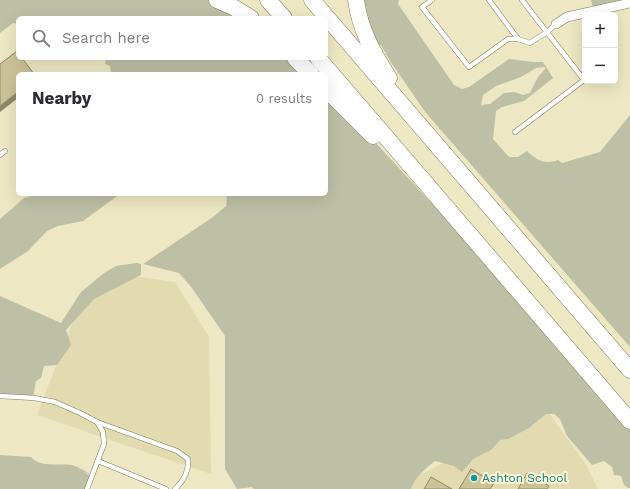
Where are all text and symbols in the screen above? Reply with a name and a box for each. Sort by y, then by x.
map controls [582,12,618,84]
button: + [582,12,618,48]
search box [16,16,328,60]
icon: search [30,27,52,49]
text: Search here [62,29,150,47]
button: − [582,48,618,84]
text: Nearby [32,88,91,108]
text: 0 results [256,91,312,106]
place label: Ashton School [482,471,568,485]
marker: Ashton School [469,473,479,483]

